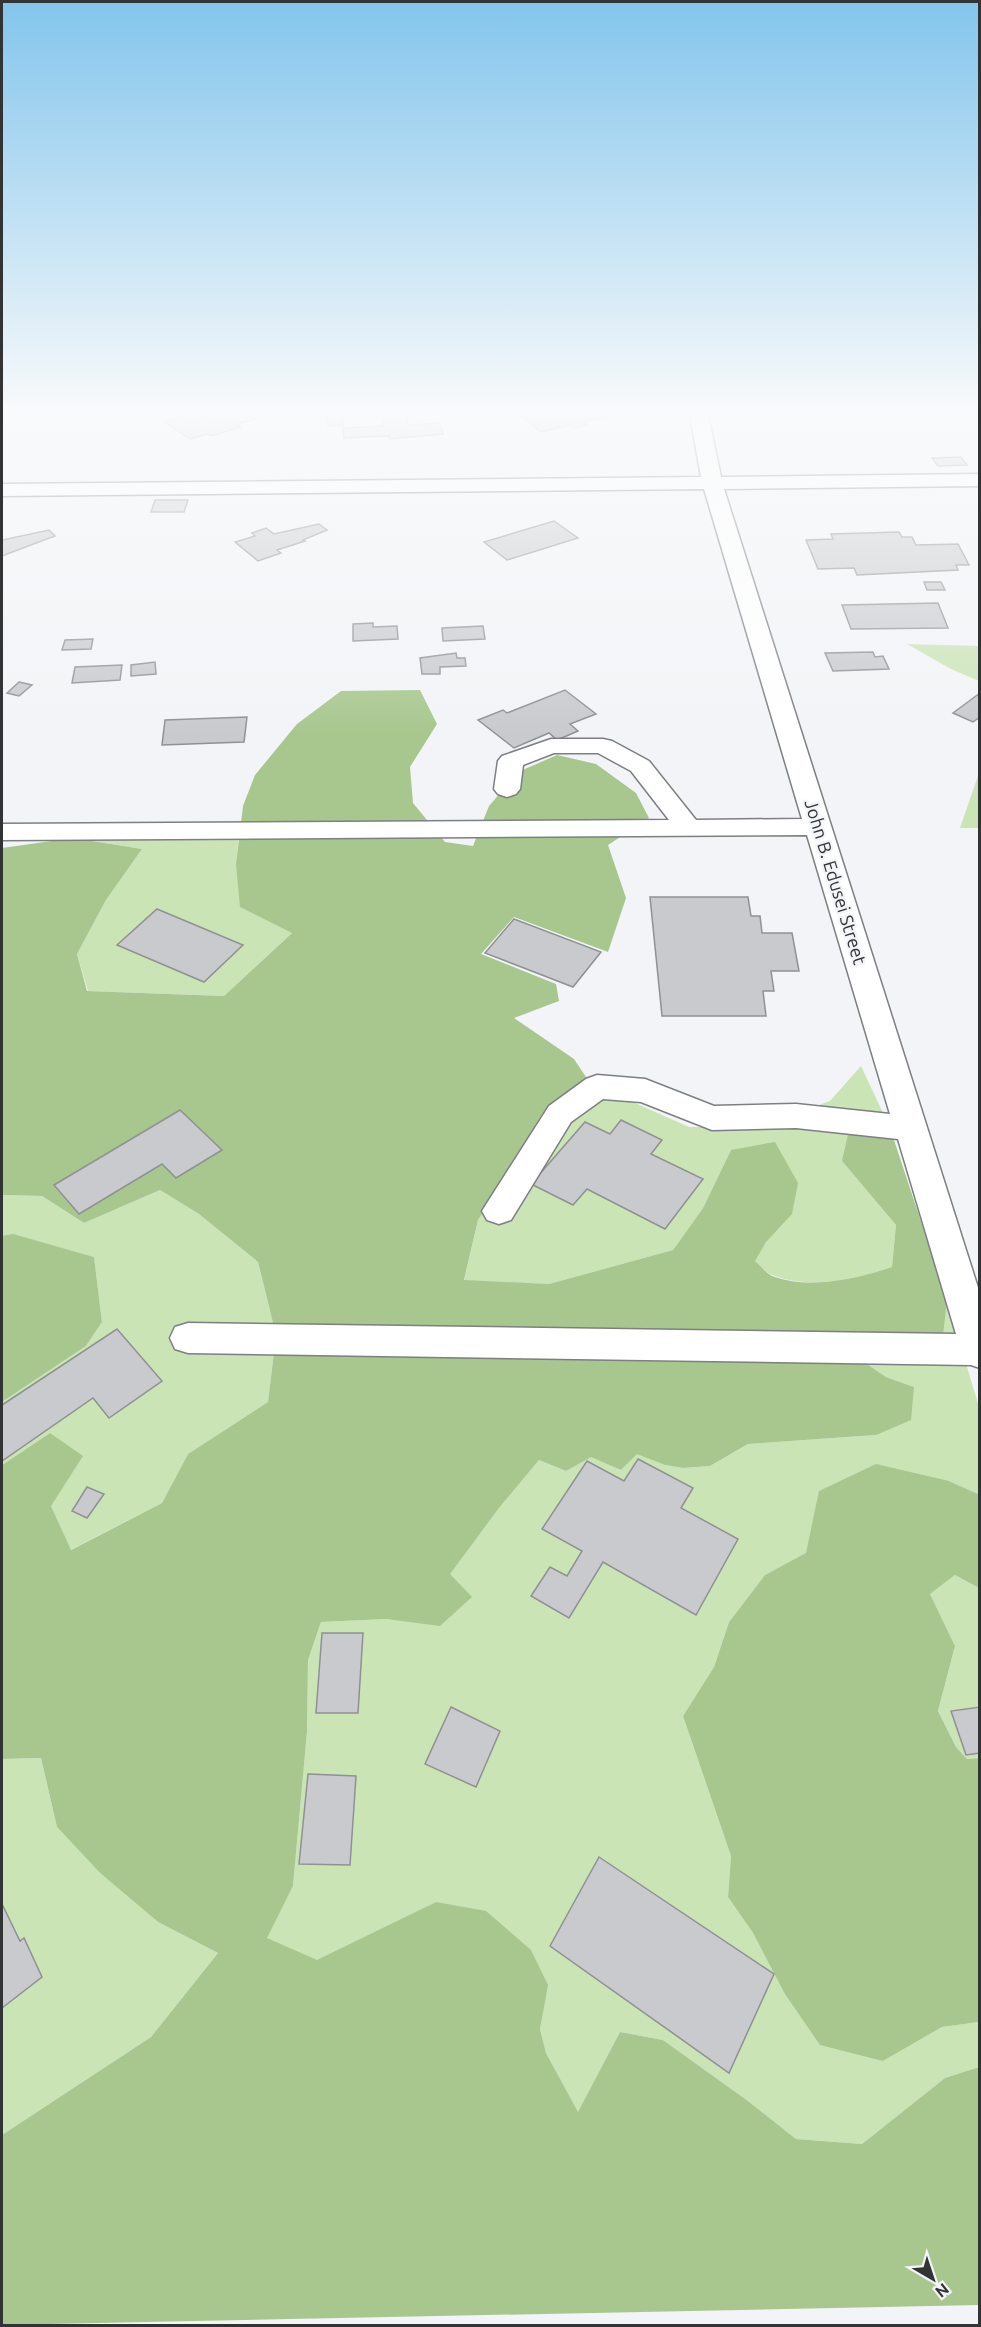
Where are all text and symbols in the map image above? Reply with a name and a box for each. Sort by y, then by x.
street label: John B. Edusei Street [801,797,871,967]
north arrow [903,2249,963,2309]
text: N [932,2280,953,2301]

